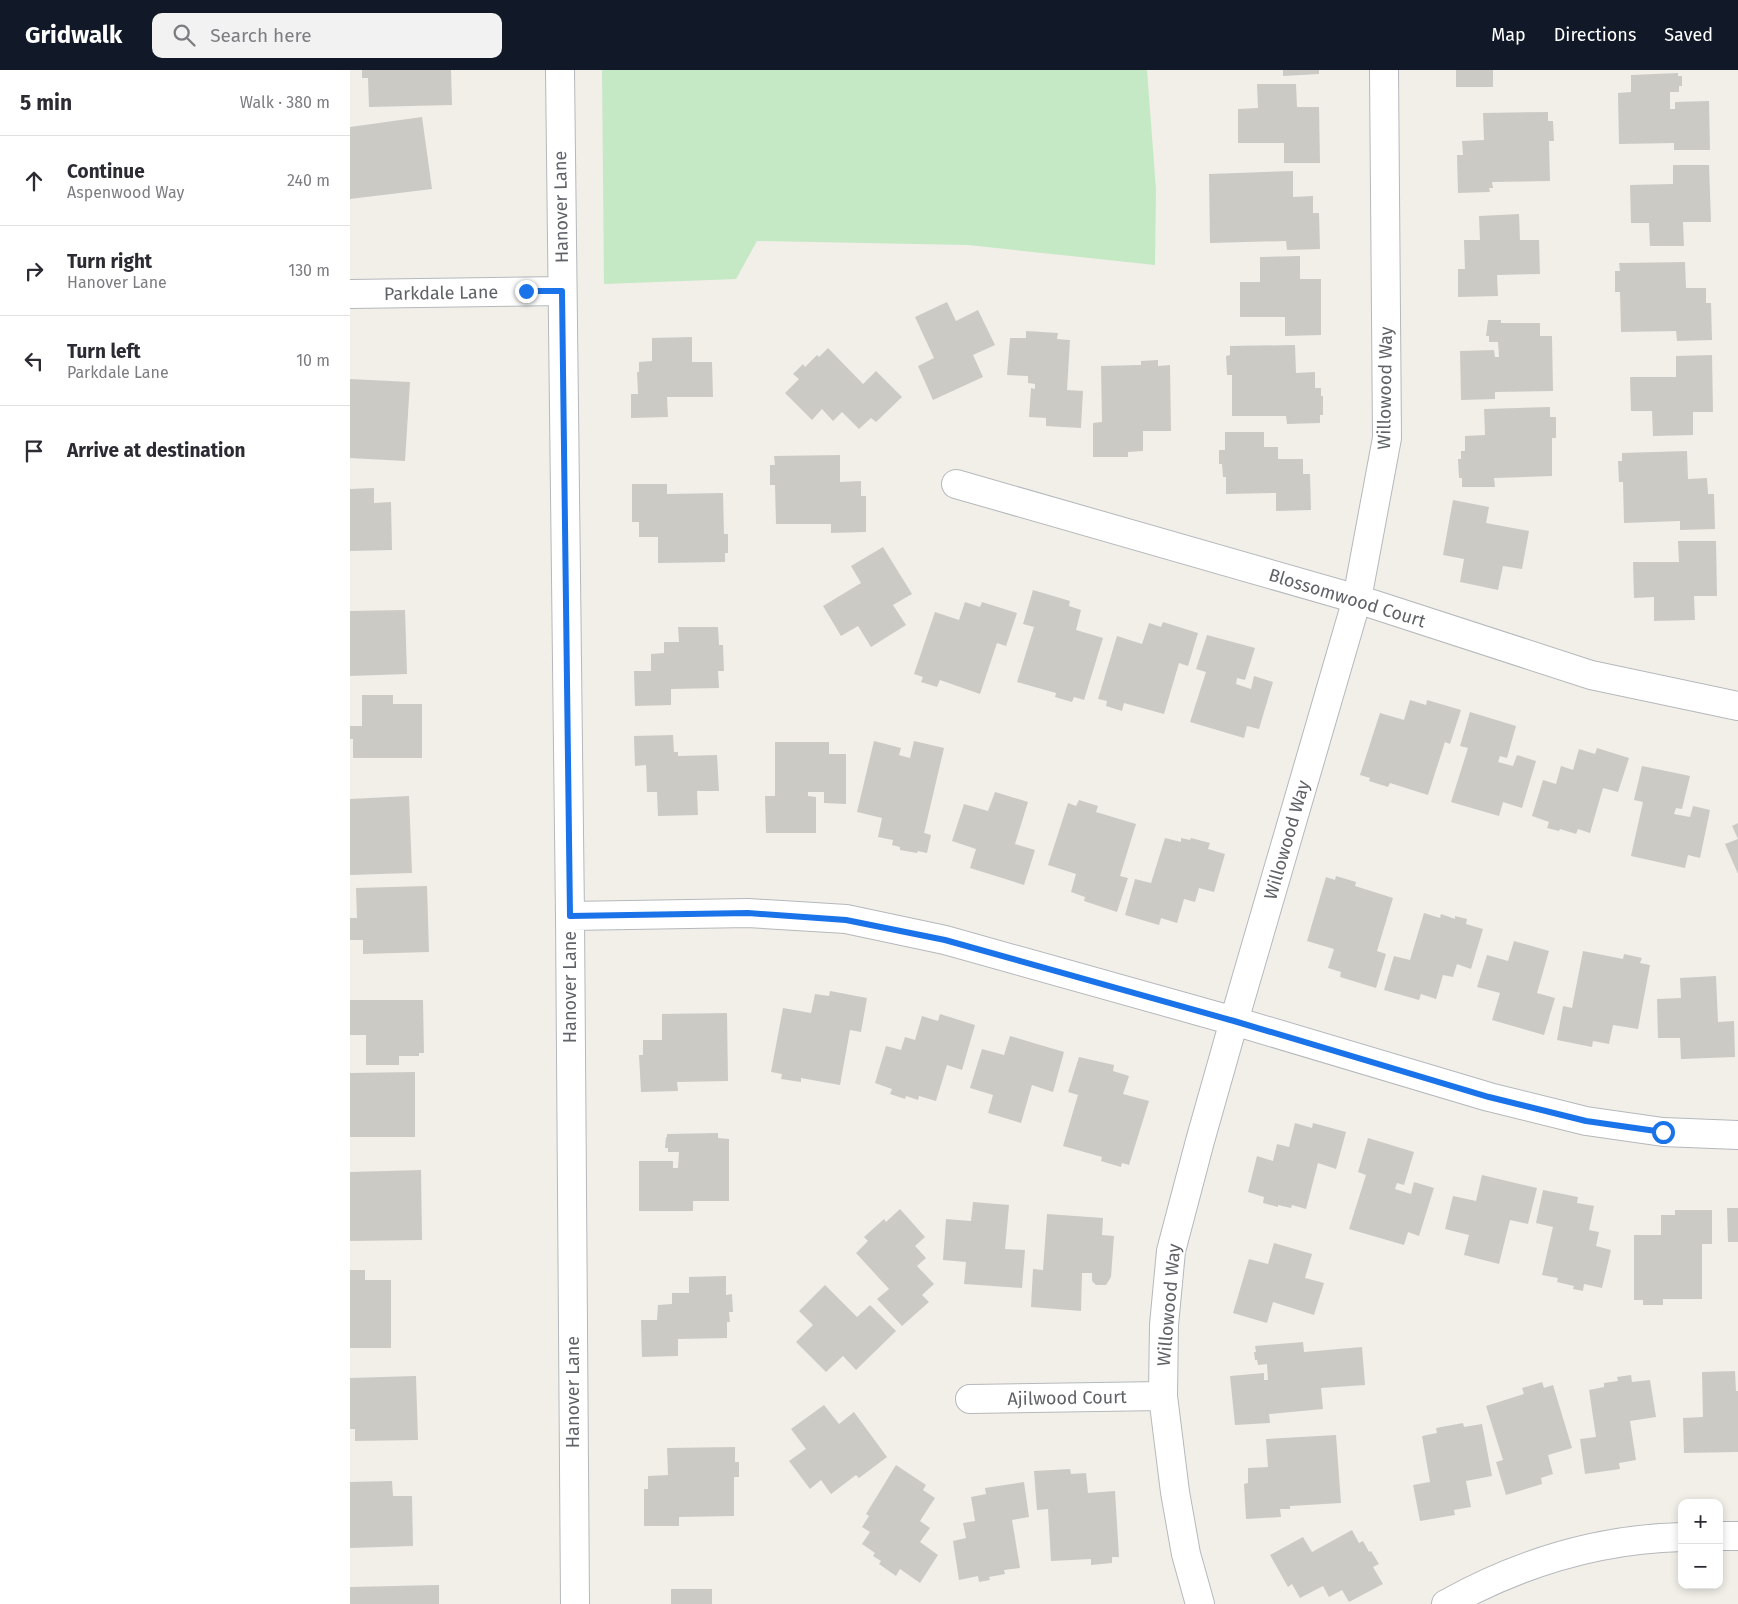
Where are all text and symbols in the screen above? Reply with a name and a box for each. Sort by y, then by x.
search box [152,13,502,58]
text: Gridwalk [25,21,122,49]
icon: search [170,21,198,49]
text: Search here [210,24,312,47]
text: Map [1491,24,1526,46]
text: Directions [1554,24,1636,46]
text: Saved [1664,24,1713,46]
text: 5 min [20,90,72,116]
text: Walk · 380 m [240,93,330,112]
street label: Hanover Lane [549,151,573,263]
text: Continue [67,160,145,183]
icon: ahead [20,167,48,195]
text: 240 m [287,171,330,190]
text: Aspenwood Way [67,183,184,202]
text: Turn right [67,250,152,273]
icon: right [20,257,48,285]
text: 130 m [288,261,330,280]
text: Hanover Lane [67,273,167,292]
route end [515,280,538,303]
street label: Parkdale Lane [384,281,498,305]
street label: Willowood Way [1373,326,1397,450]
text: Turn left [67,340,141,363]
icon: left [20,347,48,375]
text: 10 m [296,351,330,370]
text: Parkdale Lane [67,363,169,382]
icon: arrive [20,437,48,465]
text: Arrive at destination [67,439,246,462]
street label: Blossomwood Court [1266,564,1429,632]
street label: Willowood Way [1259,778,1315,902]
street label: Hanover Lane [559,931,581,1043]
route start [1652,1121,1675,1144]
street label: Willowood Way [1153,1243,1185,1367]
street label: Hanover Lane [562,1336,584,1448]
street label: Ajilwood Court [1007,1386,1127,1410]
map controls [1678,1499,1723,1589]
button: + [1678,1499,1723,1544]
button: − [1678,1544,1723,1589]

